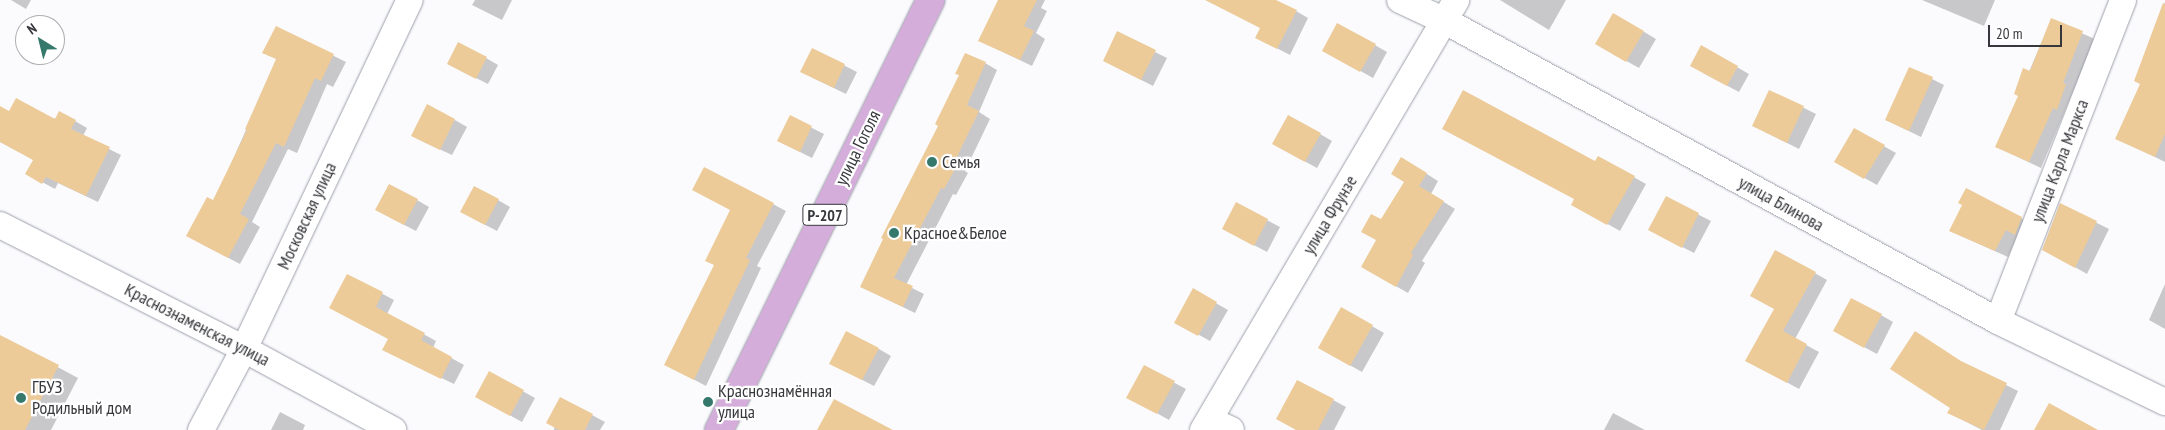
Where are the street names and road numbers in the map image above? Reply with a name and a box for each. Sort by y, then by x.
street label: улица Карла Маркса [2027,96,2093,226]
street label: улица Гоголя [831,107,885,189]
street label: Московская улица [273,159,341,273]
street label: улица Фрунзе [1298,172,1362,258]
street label: улица Блинова [1735,172,1827,236]
road number: Р-207 [801,202,849,228]
street label: Краснознаменская улица [121,279,273,371]

